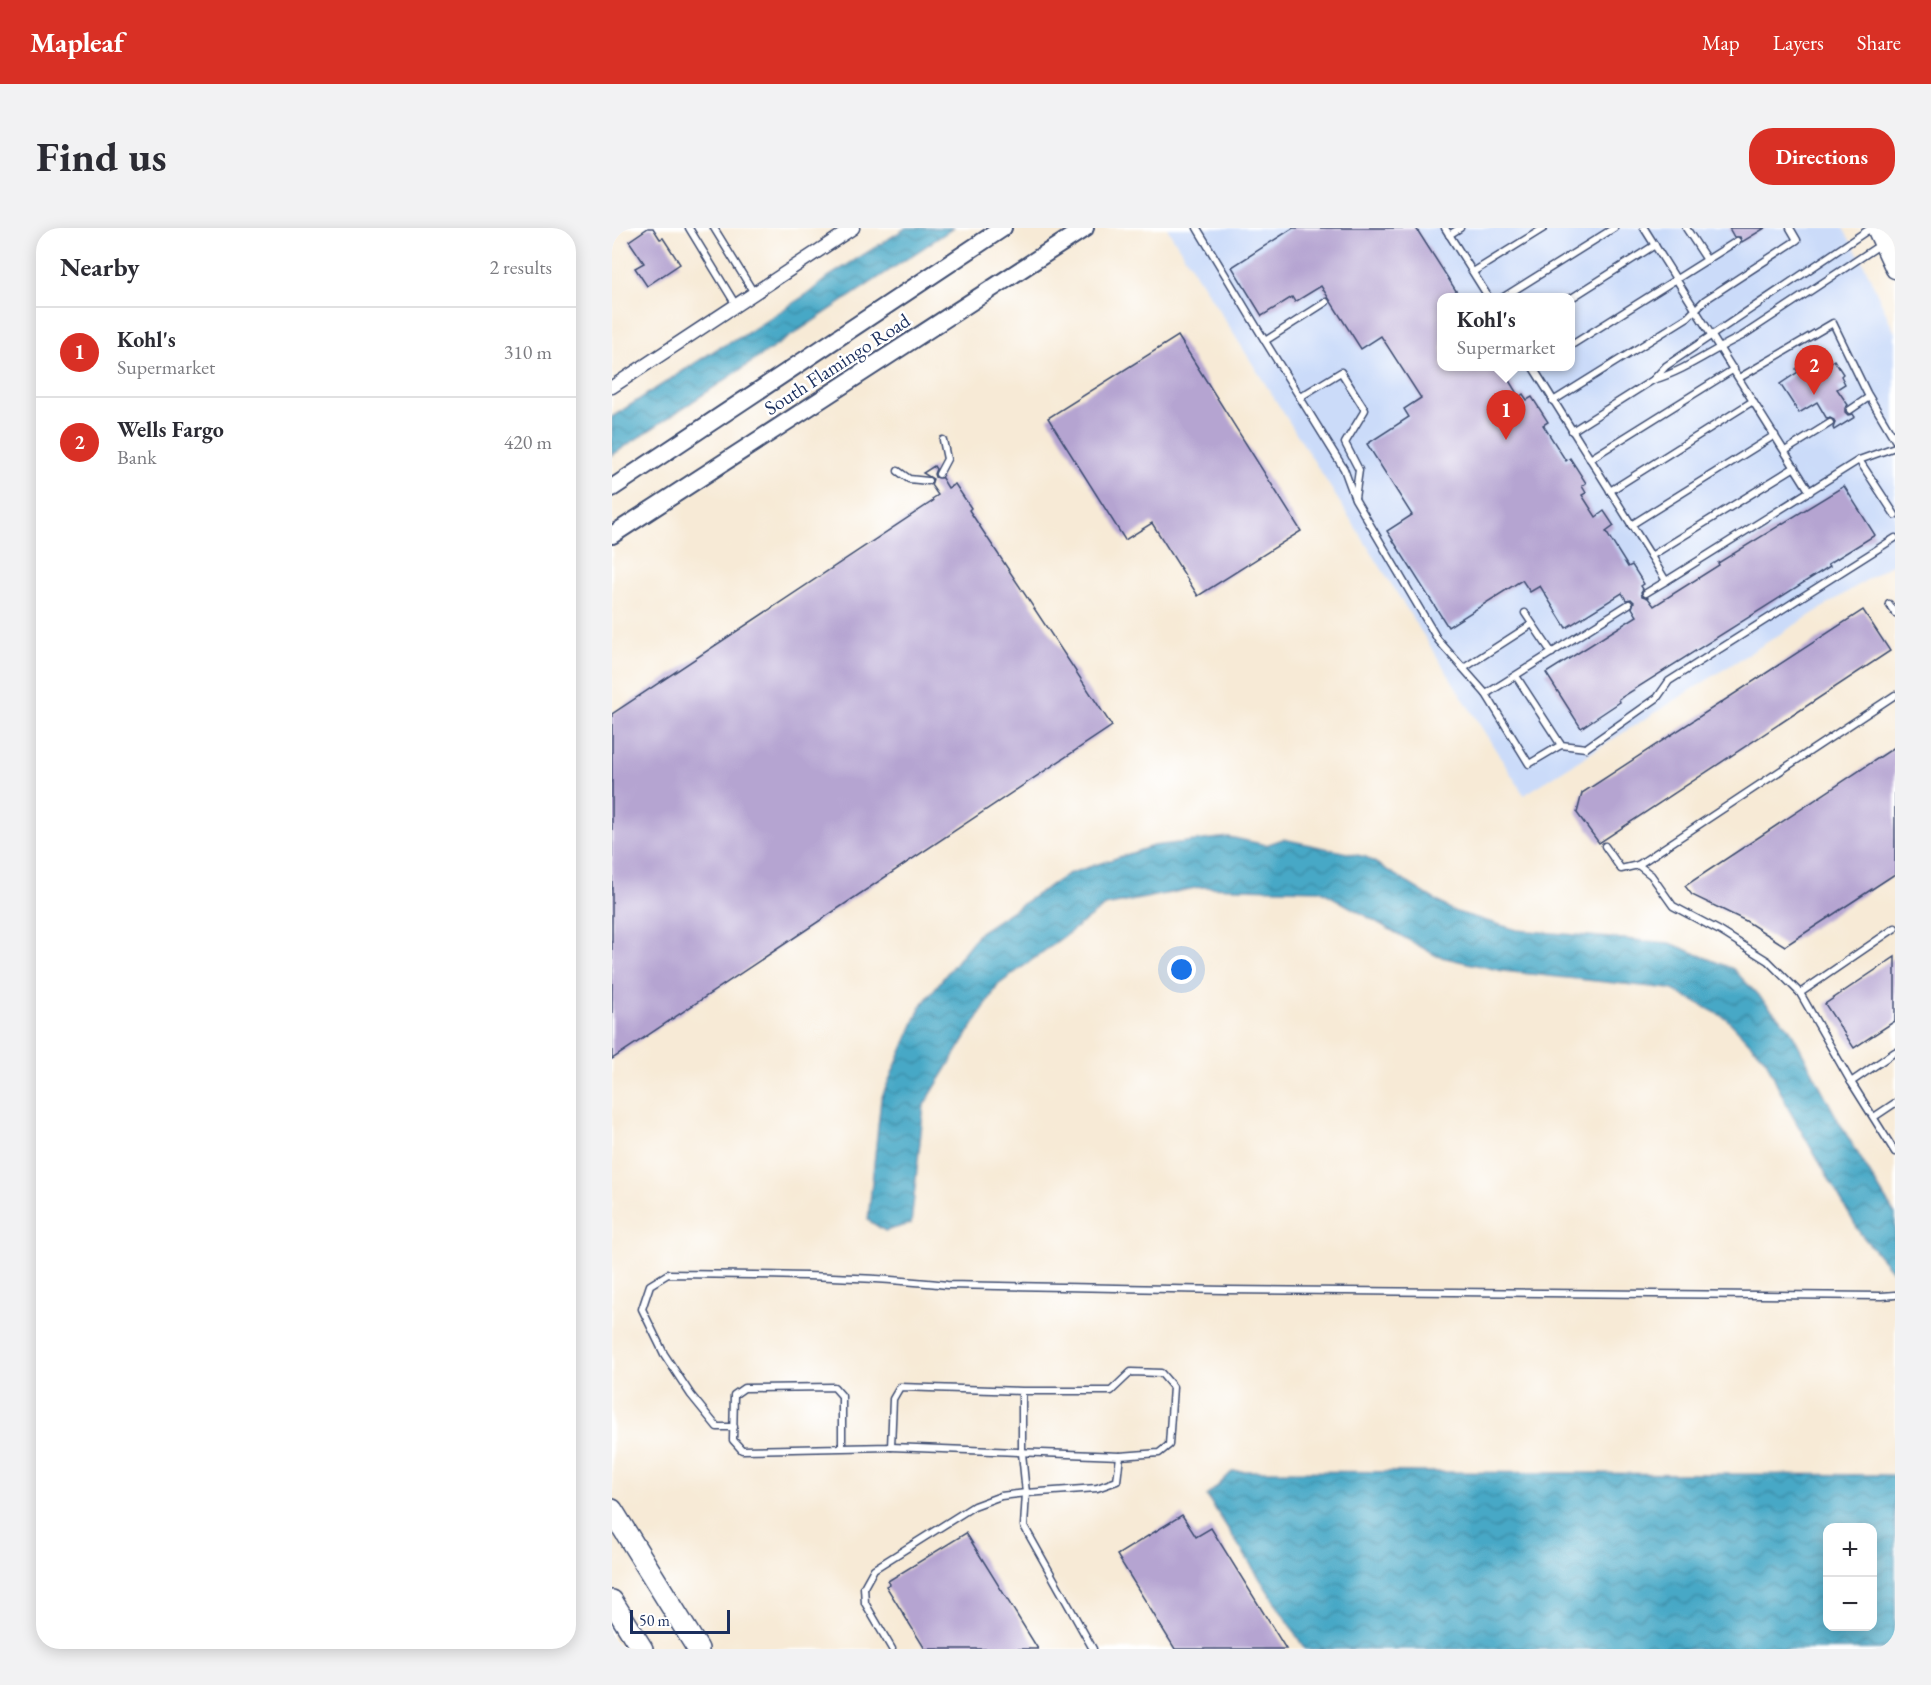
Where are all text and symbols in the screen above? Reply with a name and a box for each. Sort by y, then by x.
text: Mapleaf [30,24,124,60]
text: Map [1702,29,1740,56]
text: Layers [1773,29,1824,56]
text: Share [1857,29,1901,56]
button: Directions [1749,128,1895,185]
text: Find us [36,129,167,184]
text: Nearby [60,250,140,284]
text: 2 results [489,254,552,280]
popup [1437,293,1575,371]
text: Kohl's [1457,305,1516,334]
street label: South Flamingo Road [759,307,916,421]
text: Kohl's [117,325,176,354]
text: Supermarket [1457,334,1555,360]
text: 1 [74,339,85,365]
text: 310 m [504,339,552,365]
pin: 2 [1794,346,1834,395]
text: Supermarket [117,354,215,380]
pin: 1 [1486,390,1526,440]
text: Wells Fargo [117,415,224,444]
text: 2 [74,429,85,455]
text: 420 m [504,429,552,455]
text: Bank [117,444,157,470]
your location [1167,955,1196,984]
map controls [1823,1523,1877,1631]
button: + [1823,1523,1877,1577]
button: − [1823,1577,1877,1631]
scale bar [630,1607,730,1634]
text: 50 m [639,1610,670,1631]

